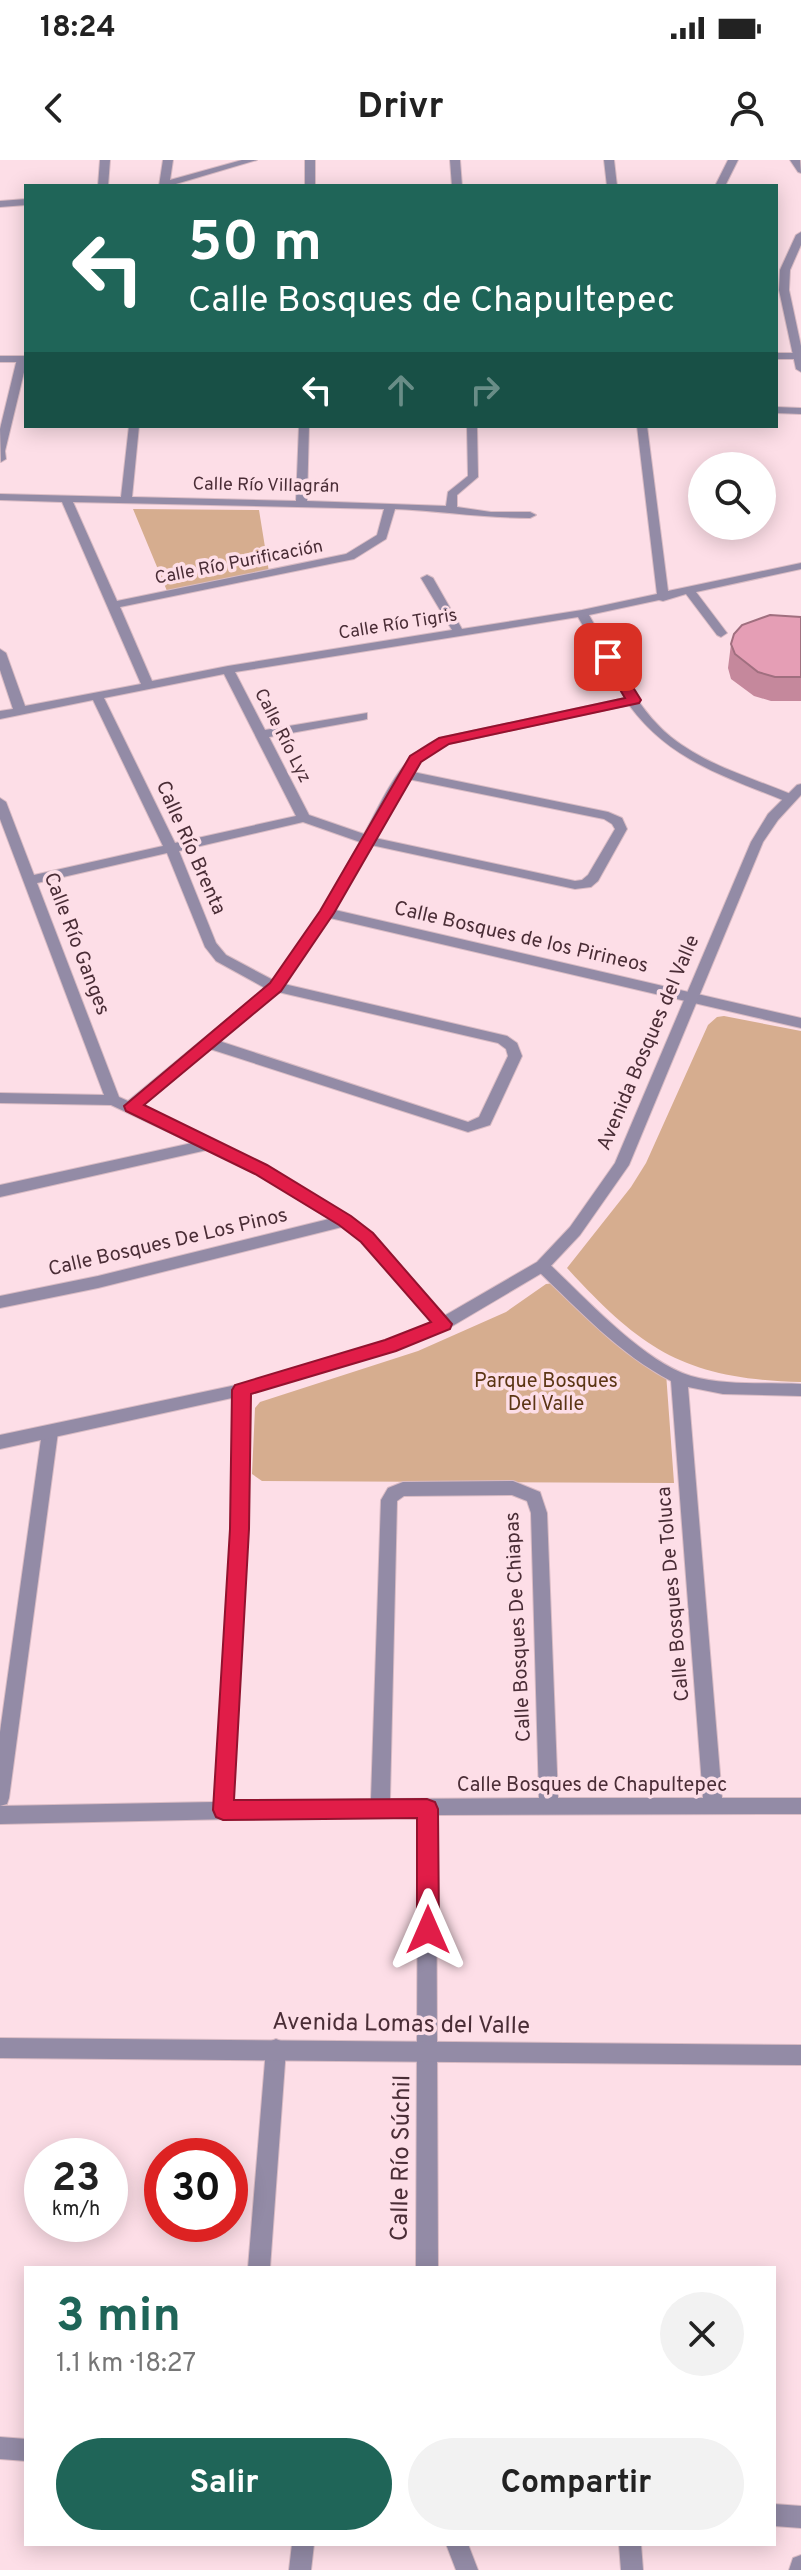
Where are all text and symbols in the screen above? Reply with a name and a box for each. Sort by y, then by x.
text: 18:24 [40,10,116,47]
text: Drivr [358,85,443,131]
icon: back [32,86,76,130]
icon: person [725,86,769,130]
text: 50 m [188,210,322,280]
icon: left [56,216,160,320]
text: Calle Bosques de Chapultepec [188,279,675,325]
icon: left [295,368,339,412]
icon: ahead [379,368,423,412]
icon: right [463,368,507,412]
map controls [688,452,776,540]
button: search [688,452,776,540]
street label: Calle Río Villagrán [192,473,340,499]
street label: Calle Río Purificación [153,535,325,591]
street label: Calle Río Tigris [337,604,459,646]
pin [574,623,642,691]
icon: arrive [586,635,630,679]
street label: Calle Río Lyz [248,685,316,787]
street label: Calle Río Brenta [149,777,231,919]
street label: Calle Río Ganges [37,869,115,1019]
street label: Calle Bosques de los Pirineos [391,896,651,980]
street label: Avenida Bosques del Valle [592,931,706,1155]
street label: Calle Bosques De Los Pinos [46,1203,290,1283]
park label: Parque Bosques Del Valle [474,1369,618,1418]
street label: Calle Bosques De Toluca [652,1485,696,1703]
street label: Calle Bosques De Chiapas [500,1511,538,1743]
street label: Calle Bosques de Chapultepec [457,1773,727,1799]
position arrow [386,1888,470,1972]
street label: Avenida Lomas del Valle [272,2008,530,2042]
street label: Calle Río Súchil [386,2075,418,2241]
speed limit sign: 30 [144,2138,248,2242]
text: 23 [52,2155,100,2205]
text: km/h [52,2197,100,2223]
text: 3 min [56,2288,181,2348]
button: close [660,2292,744,2376]
text: 1.1 km · 18:27 [56,2348,196,2381]
button: Salir [56,2438,392,2530]
button: Compartir [408,2438,744,2530]

